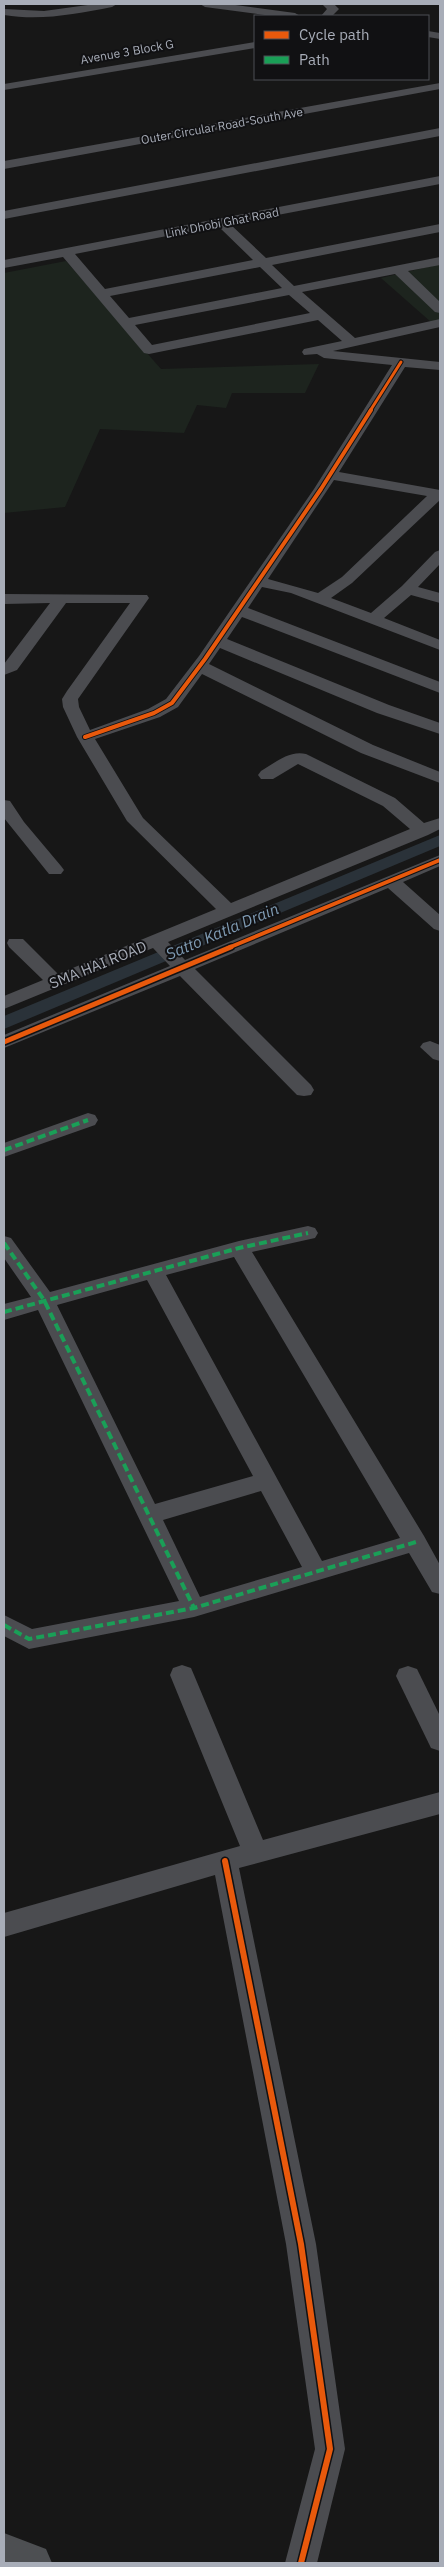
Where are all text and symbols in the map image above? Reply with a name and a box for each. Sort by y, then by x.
legend [254,15,429,80]
text: Cycle path [299,25,370,44]
street label: Avenue 3 Block G [79,36,175,67]
text: Path [299,50,330,69]
street label: Outer Circular Road-South Ave [140,104,304,147]
street label: Link Dhobi Ghat Road [164,204,280,241]
water label: Satto Katla Drain [162,898,282,964]
street label: SMA HAI ROAD [46,936,149,993]

